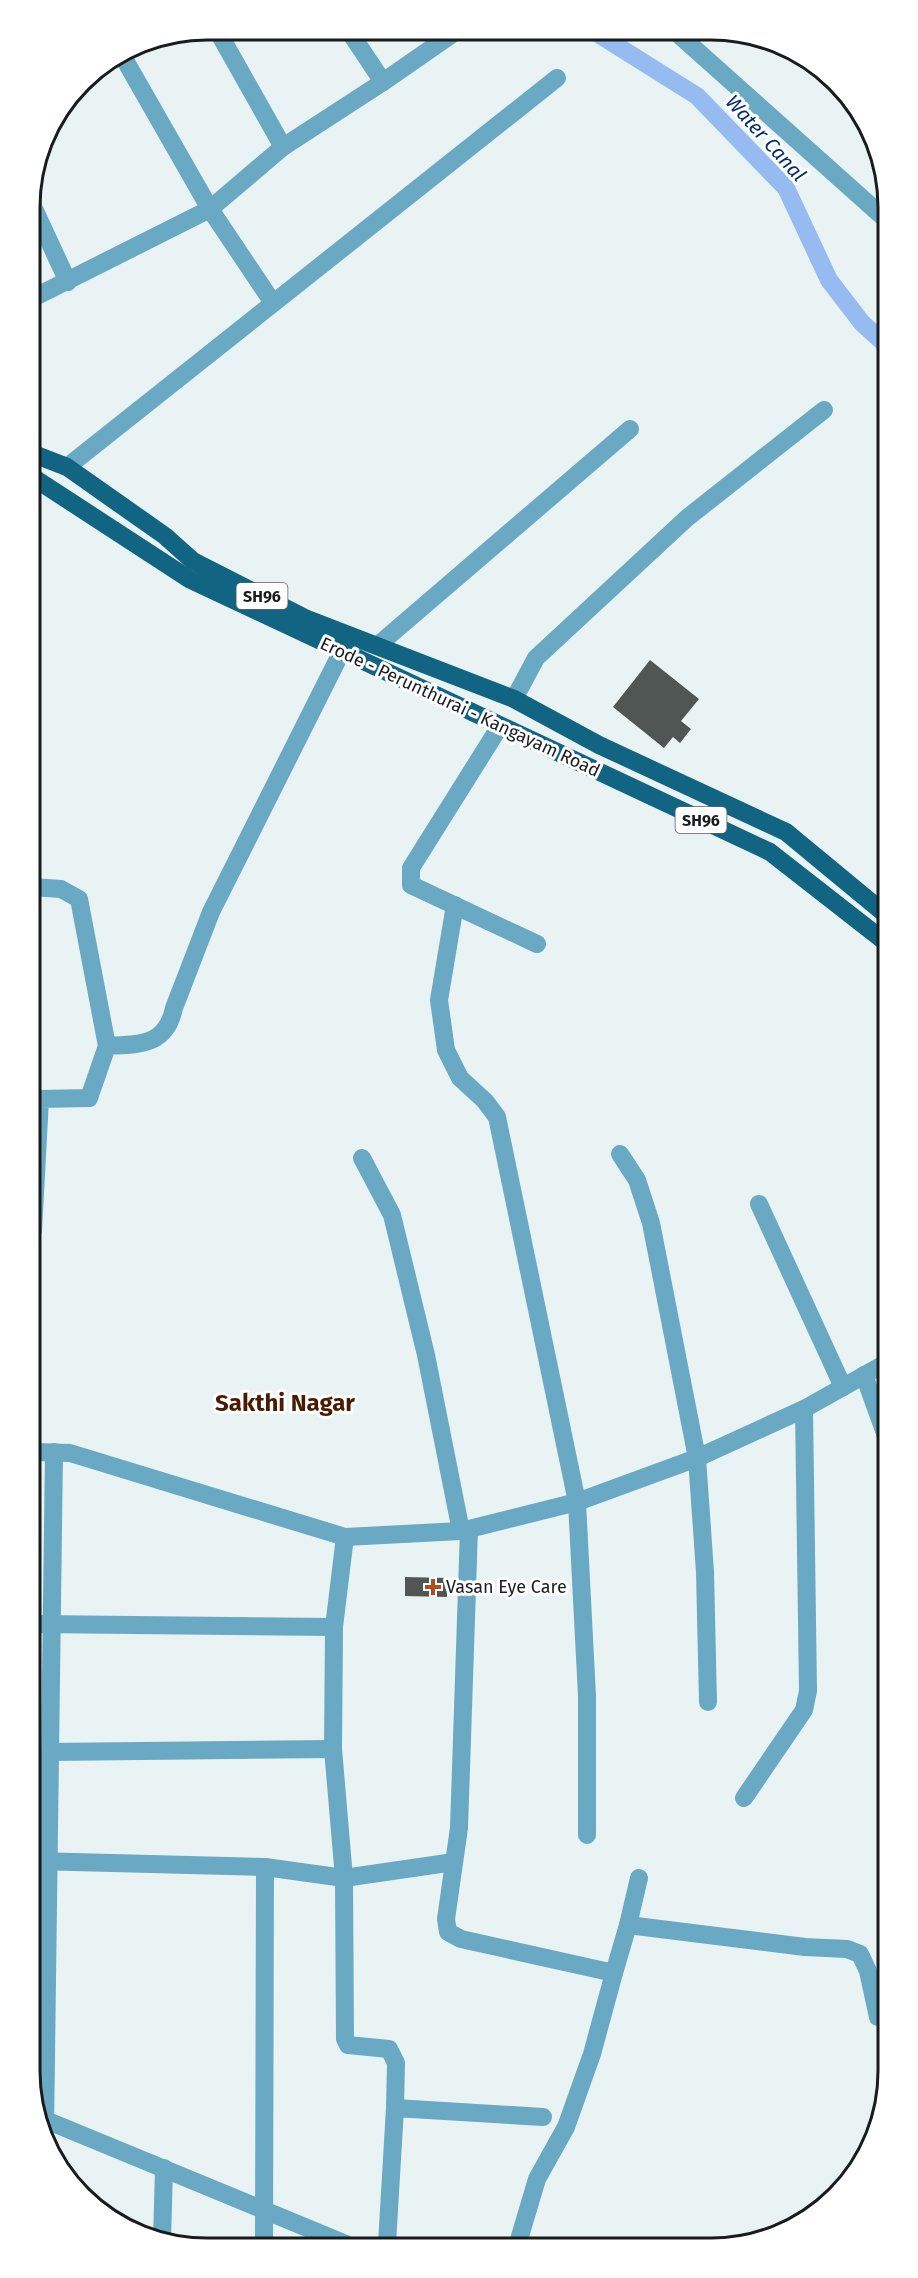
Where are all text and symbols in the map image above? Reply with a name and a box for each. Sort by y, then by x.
water label: Water Canal [721,90,811,186]
road number: SH96 [236,583,288,609]
street label: Erode - Perunthurai - Kangayam Road [317,632,603,782]
road number: SH96 [676,807,726,833]
district label: Sakthi Nagar [215,1389,355,1417]
place label: Vasan Eye Care [446,1576,567,1598]
marker: Vasan Eye Care [424,1578,442,1596]

